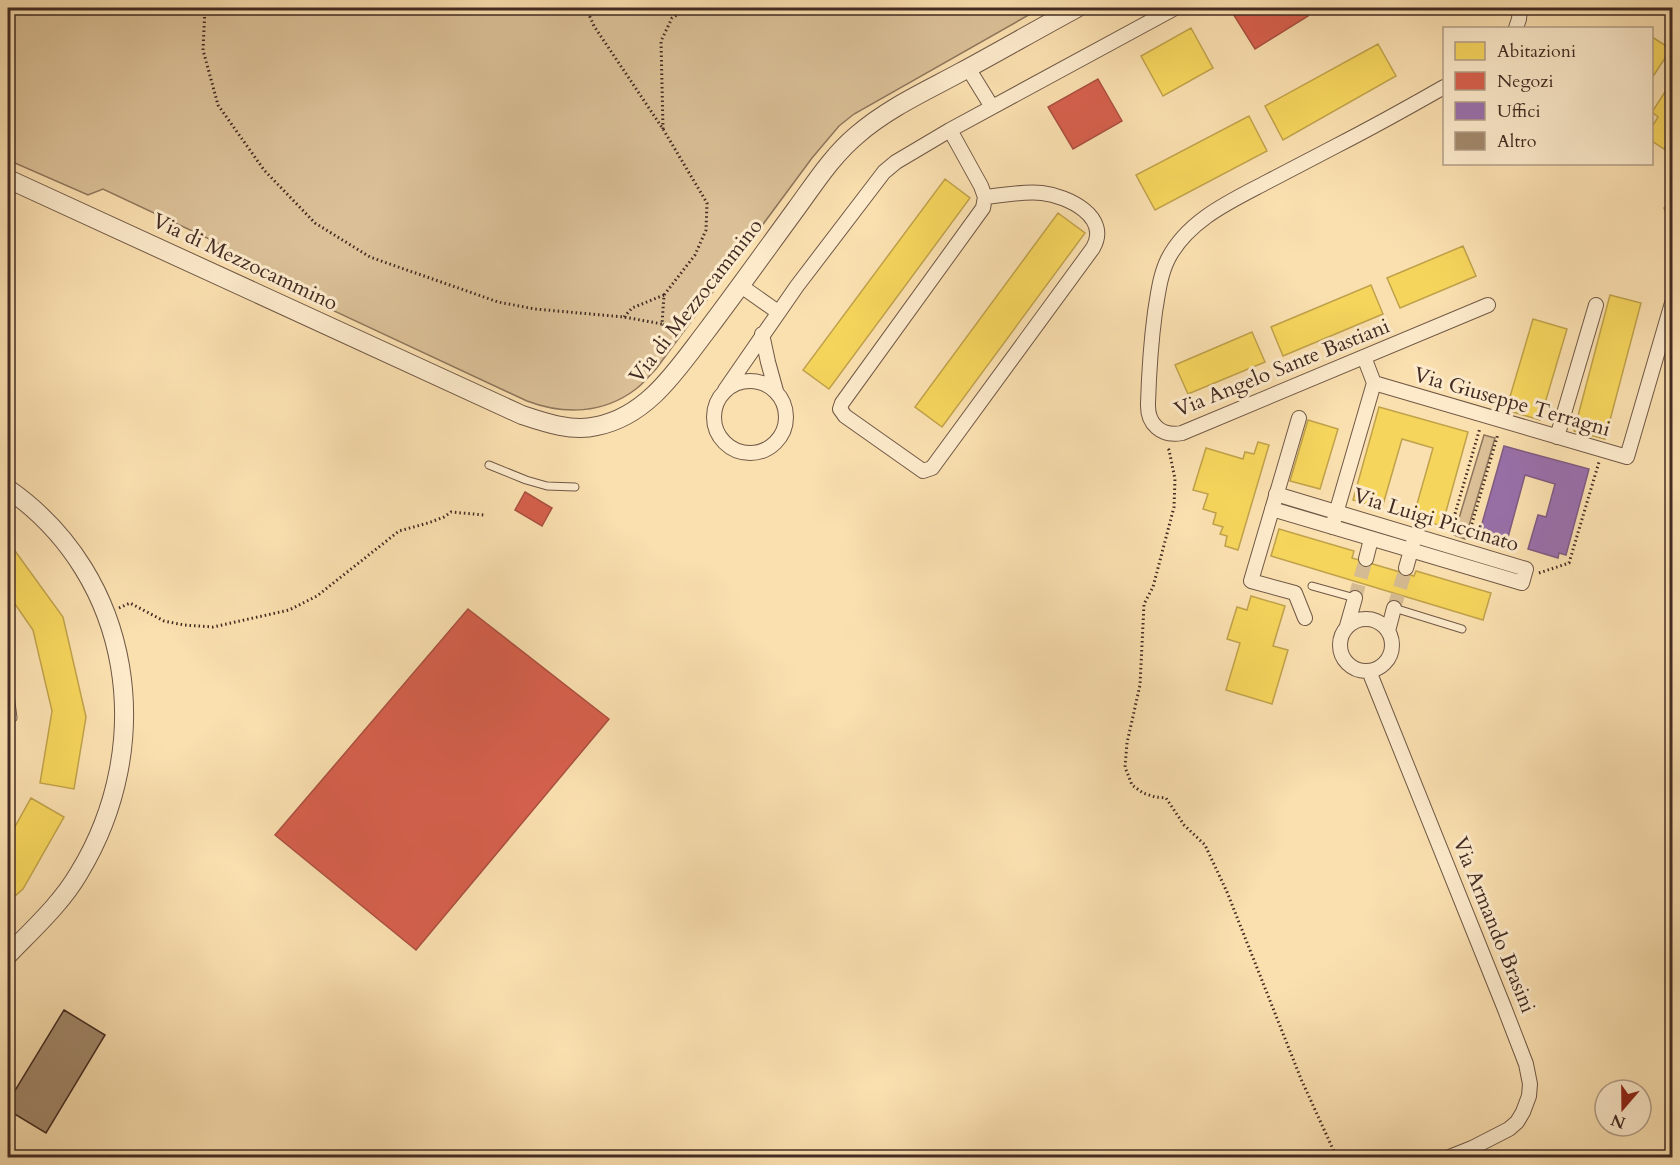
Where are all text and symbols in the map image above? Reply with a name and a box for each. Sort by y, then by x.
legend [1443,27,1653,165]
text: Abitazioni [1497,39,1576,64]
text: Negozi [1497,69,1553,94]
text: Uffici [1497,99,1541,124]
text: Altro [1497,129,1537,154]
street label: Via di Mezzocammino [148,206,342,318]
street label: Via di Mezzocammino [623,213,769,389]
street label: Via Angelo Sante Bastiani [1170,311,1394,424]
street label: Via Giuseppe Terragni [1410,360,1614,444]
street label: Via Luigi Piccinato [1350,481,1522,559]
street label: Via Armando Brasini [1445,833,1543,1017]
north arrow [1593,1078,1653,1138]
text: N [1608,1108,1629,1134]

